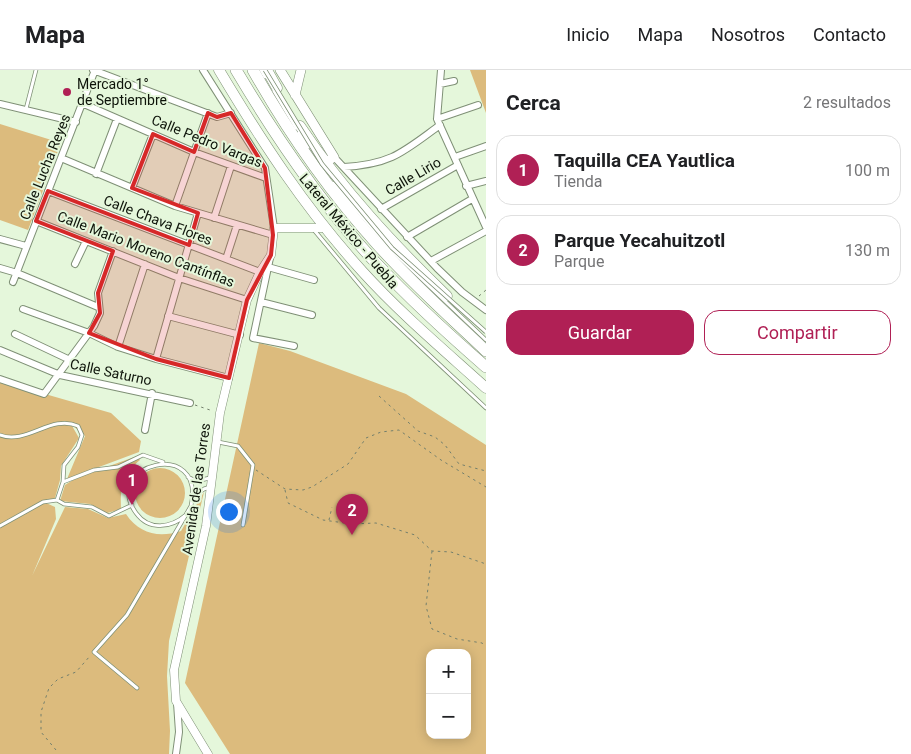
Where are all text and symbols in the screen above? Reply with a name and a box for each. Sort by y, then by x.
text: Mapa [25,21,85,49]
text: Inicio [566,24,610,45]
text: Mapa [638,24,683,45]
text: Nosotros [711,24,785,45]
text: Contacto [813,24,886,45]
place label: Mercado 1° de Septiembre [77,76,167,108]
marker: Mercado 1° de Septiembre [61,86,73,98]
text: Cerca [506,91,561,115]
text: 2 resultados [803,93,891,112]
street label: Calle Pedro Vargas [149,111,265,171]
street label: Calle Lucha Reyes [16,112,74,222]
text: Taquilla CEA Yautlica [554,149,735,172]
street label: Calle Lirio [382,154,444,198]
text: 1 [518,161,528,180]
text: 100 m [845,161,890,180]
street label: Lateral México - Puebla [296,170,402,292]
text: Tienda [554,172,602,191]
street label: Calle Chava Flores [101,192,215,248]
street label: Calle Mario Moreno Cantínflas [55,208,237,290]
text: Parque Yecahuitzotl [554,229,725,252]
text: 2 [518,241,528,260]
text: 130 m [845,241,890,260]
text: Parque [554,252,604,271]
button: Guardar [506,310,694,355]
button: Compartir [704,310,891,355]
street label: Calle Saturno [69,356,153,388]
street label: Avenida de las Torres [179,422,213,556]
pin: 1 [116,464,148,505]
pin: 2 [336,494,368,535]
your location [216,499,242,525]
map controls [426,649,471,739]
button: + [426,649,471,694]
button: − [426,694,471,739]

